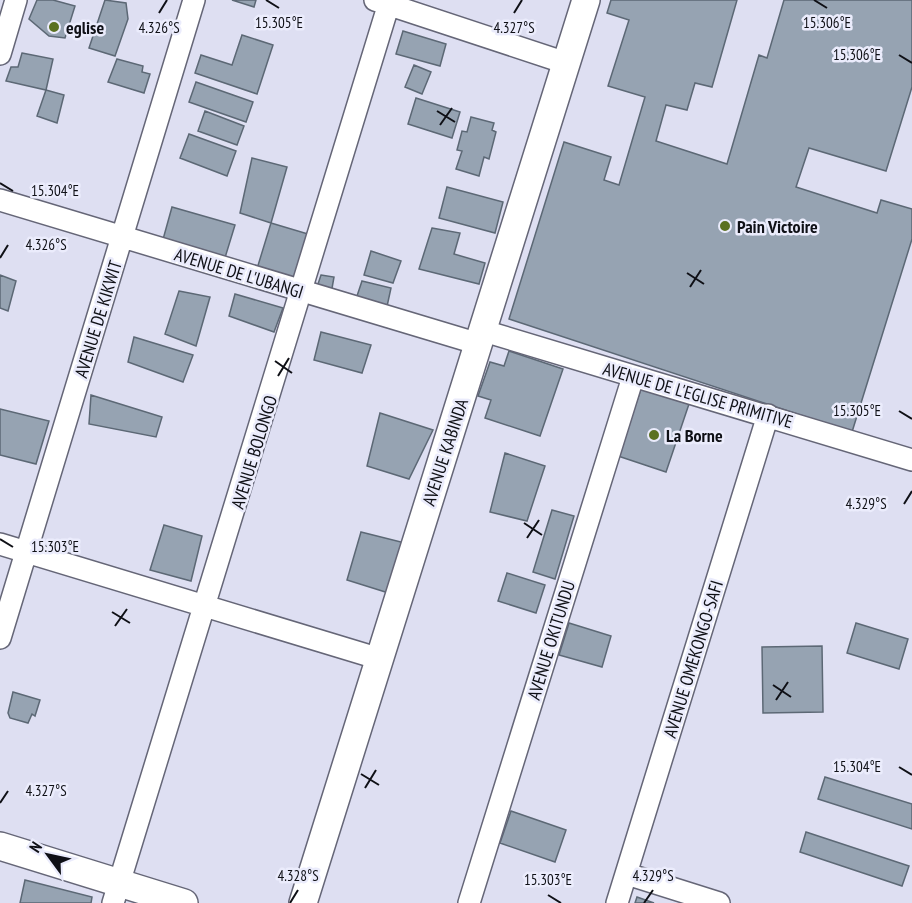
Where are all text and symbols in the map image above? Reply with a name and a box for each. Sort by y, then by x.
text: 15.305°E [255,13,303,32]
text: 15.306°E [803,13,851,32]
place label: eglise [66,16,104,39]
text: 4.326°S [138,18,180,37]
text: 4.327°S [493,18,535,37]
marker: eglise [47,20,61,34]
text: 15.306°E [833,45,881,64]
text: 15.304°E [31,181,79,200]
place label: Pain Victoire [737,215,818,238]
marker: Pain Victoire [718,219,732,233]
text: 4.326°S [25,235,67,254]
street label: AVENUE DE L'UBANGI [172,242,306,304]
street label: AVENUE DE KIKWIT [69,257,127,381]
street label: AVENUE DE L'EGLISE PRIMITIVE [600,357,796,433]
street label: AVENUE BOLONGO [226,392,282,512]
street label: AVENUE KABINDA [417,395,473,509]
text: 15.305°E [833,401,881,420]
place label: La Borne [666,424,723,447]
marker: La Borne [647,428,661,442]
text: 4.329°S [845,494,887,513]
text: 15.303°E [31,537,79,556]
street label: AVENUE OMEKONGO-SAFI [658,577,728,741]
street label: AVENUE OKITUNDU [522,578,580,702]
text: 15.304°E [833,757,881,776]
text: 4.327°S [25,781,67,800]
north arrow [18,825,78,885]
text: N [25,838,46,856]
text: 4.328°S [277,866,319,885]
text: 4.329°S [632,866,674,885]
text: 15.303°E [524,870,572,889]

